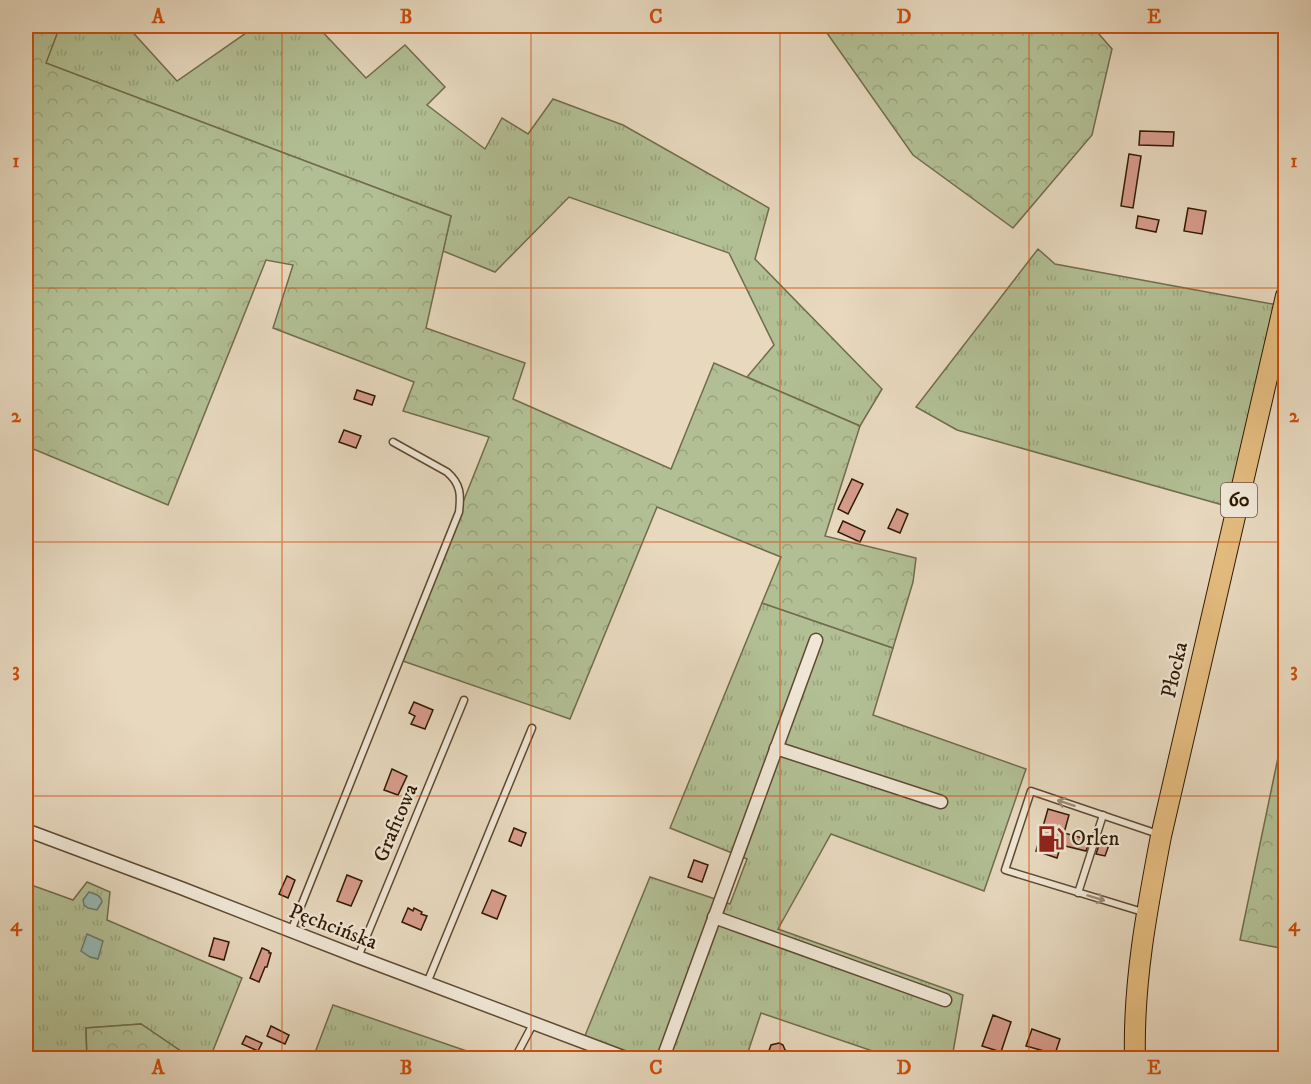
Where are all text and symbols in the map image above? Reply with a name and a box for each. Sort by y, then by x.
text: A [151,5,166,30]
text: B [400,5,412,30]
text: C [649,5,663,30]
text: D [897,5,912,30]
text: E [1147,5,1161,30]
text: 1 [12,149,20,174]
text: 1 [1290,149,1298,174]
text: 2 [11,404,22,429]
text: 2 [1289,404,1300,429]
road number: 60 [1221,483,1257,517]
street label: Płocka [1156,639,1194,701]
text: 3 [12,658,20,683]
text: 3 [1290,658,1298,683]
street label: Grafitowa [368,780,424,866]
one-way arrow [1057,796,1076,807]
fuel station icon: Orlen [1036,824,1066,854]
place label: Orlen [1071,826,1120,852]
one-way arrow [1086,893,1105,904]
street label: Pęchcińska [285,898,381,956]
text: 4 [10,913,23,938]
text: 4 [1288,913,1301,938]
text: A [151,1056,166,1081]
text: B [400,1056,412,1081]
text: C [649,1056,663,1081]
text: D [897,1056,912,1081]
text: E [1147,1056,1161,1081]

